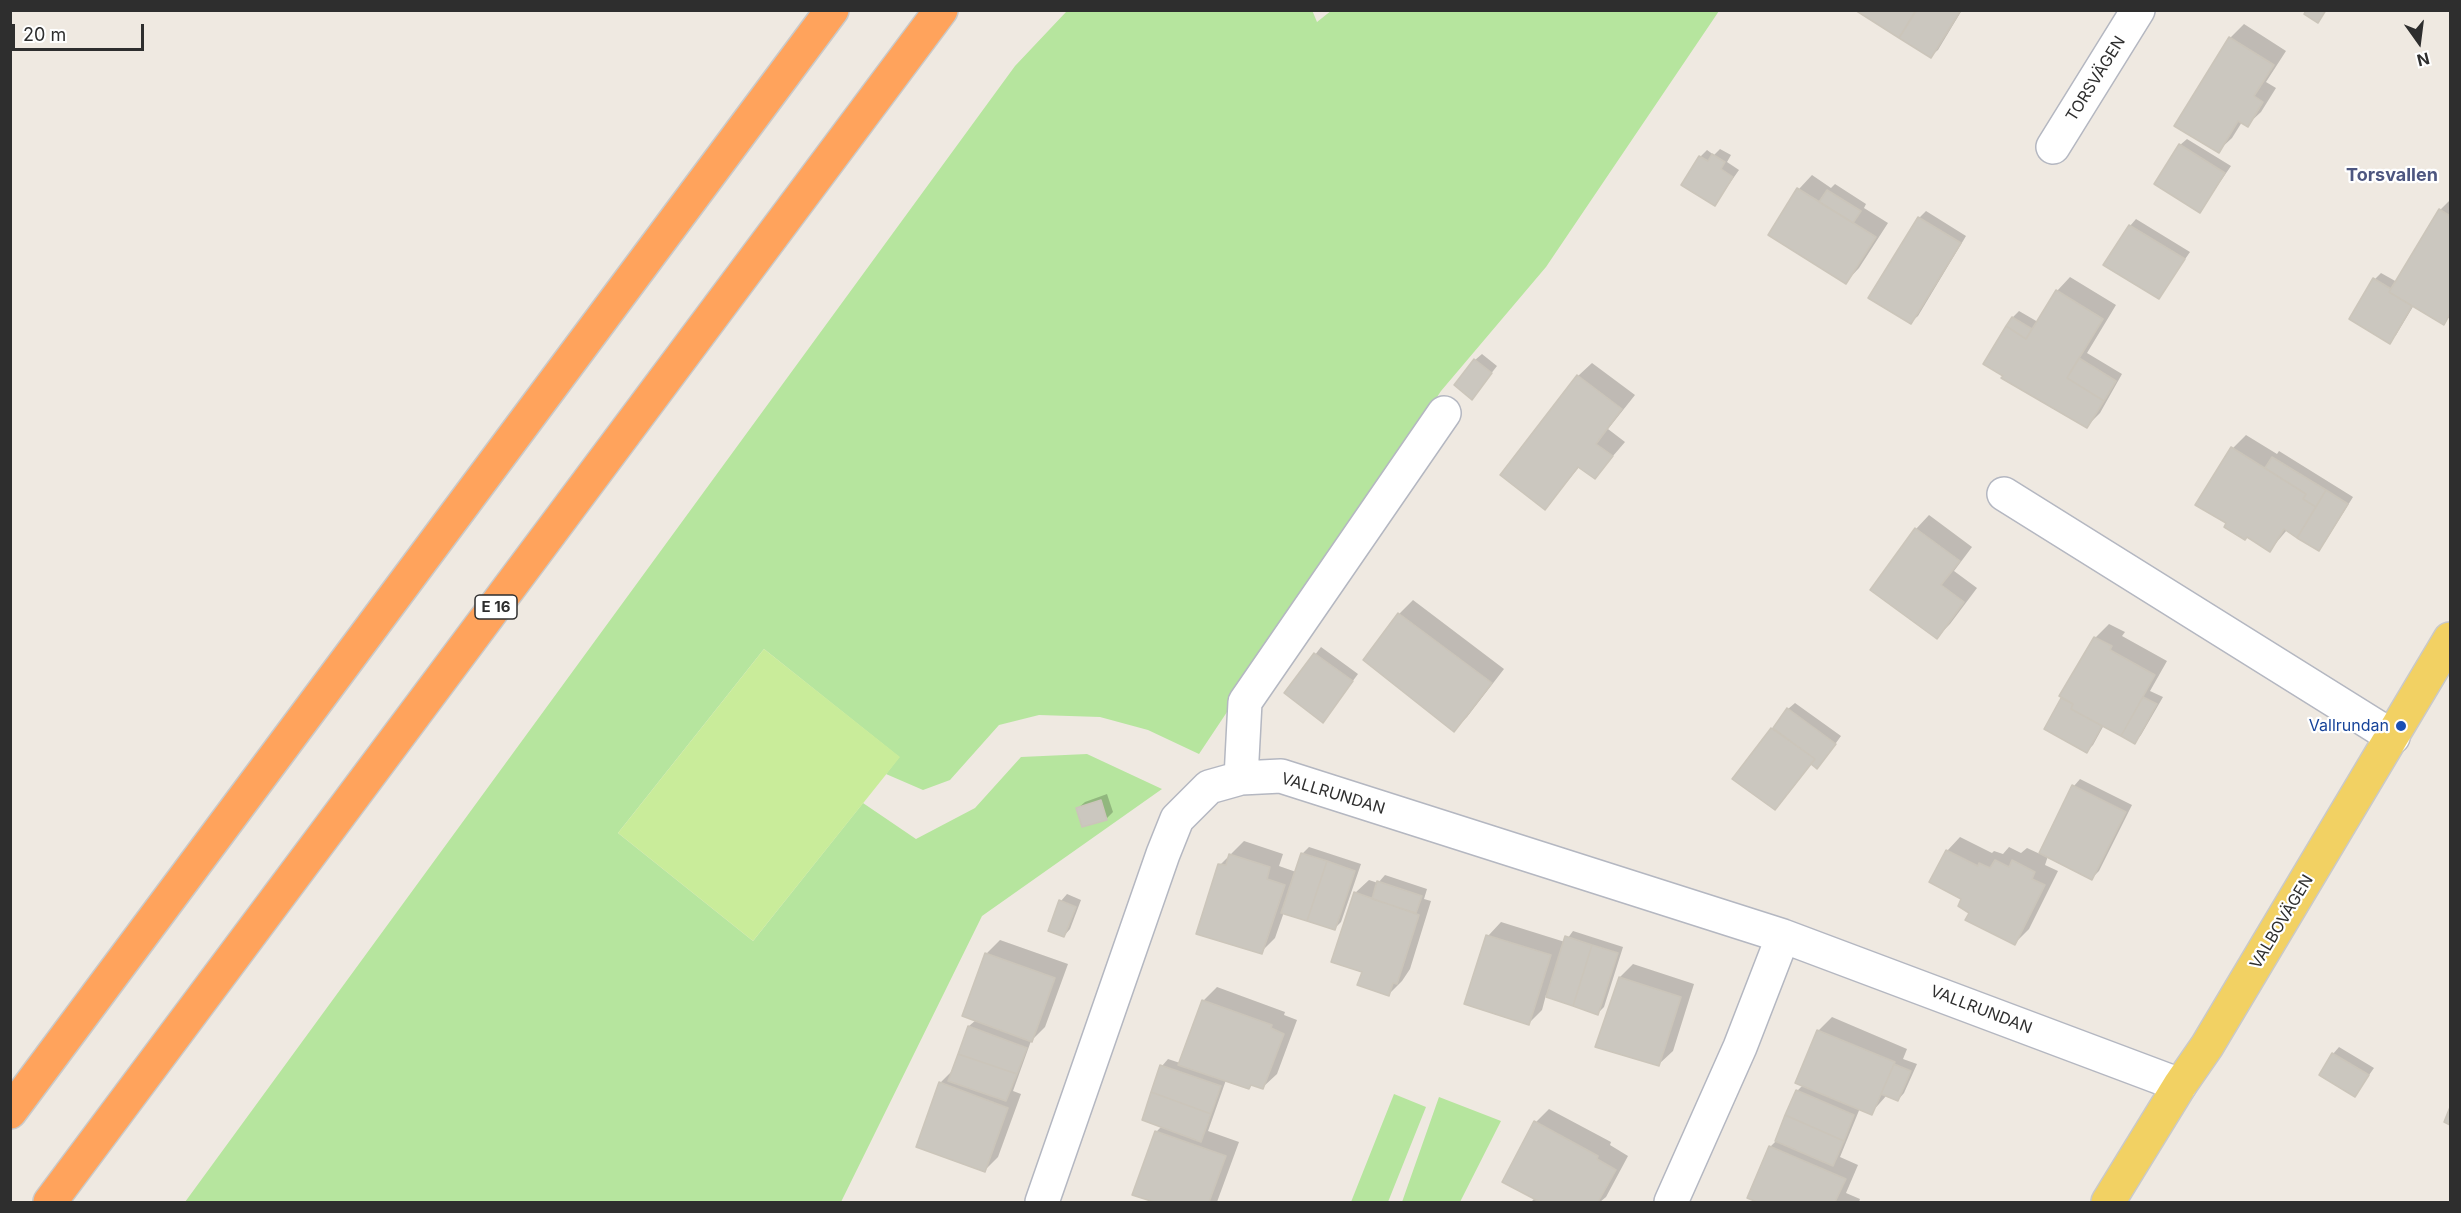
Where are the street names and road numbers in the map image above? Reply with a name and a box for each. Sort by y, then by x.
street label: TORSVÄGEN [2062,33,2130,125]
road number: E 16 [475,595,517,619]
street label: VALLRUNDAN [1279,769,1387,819]
street label: VALBOVÄGEN [2246,872,2318,972]
street label: VALLRUNDAN [1927,982,2035,1038]

